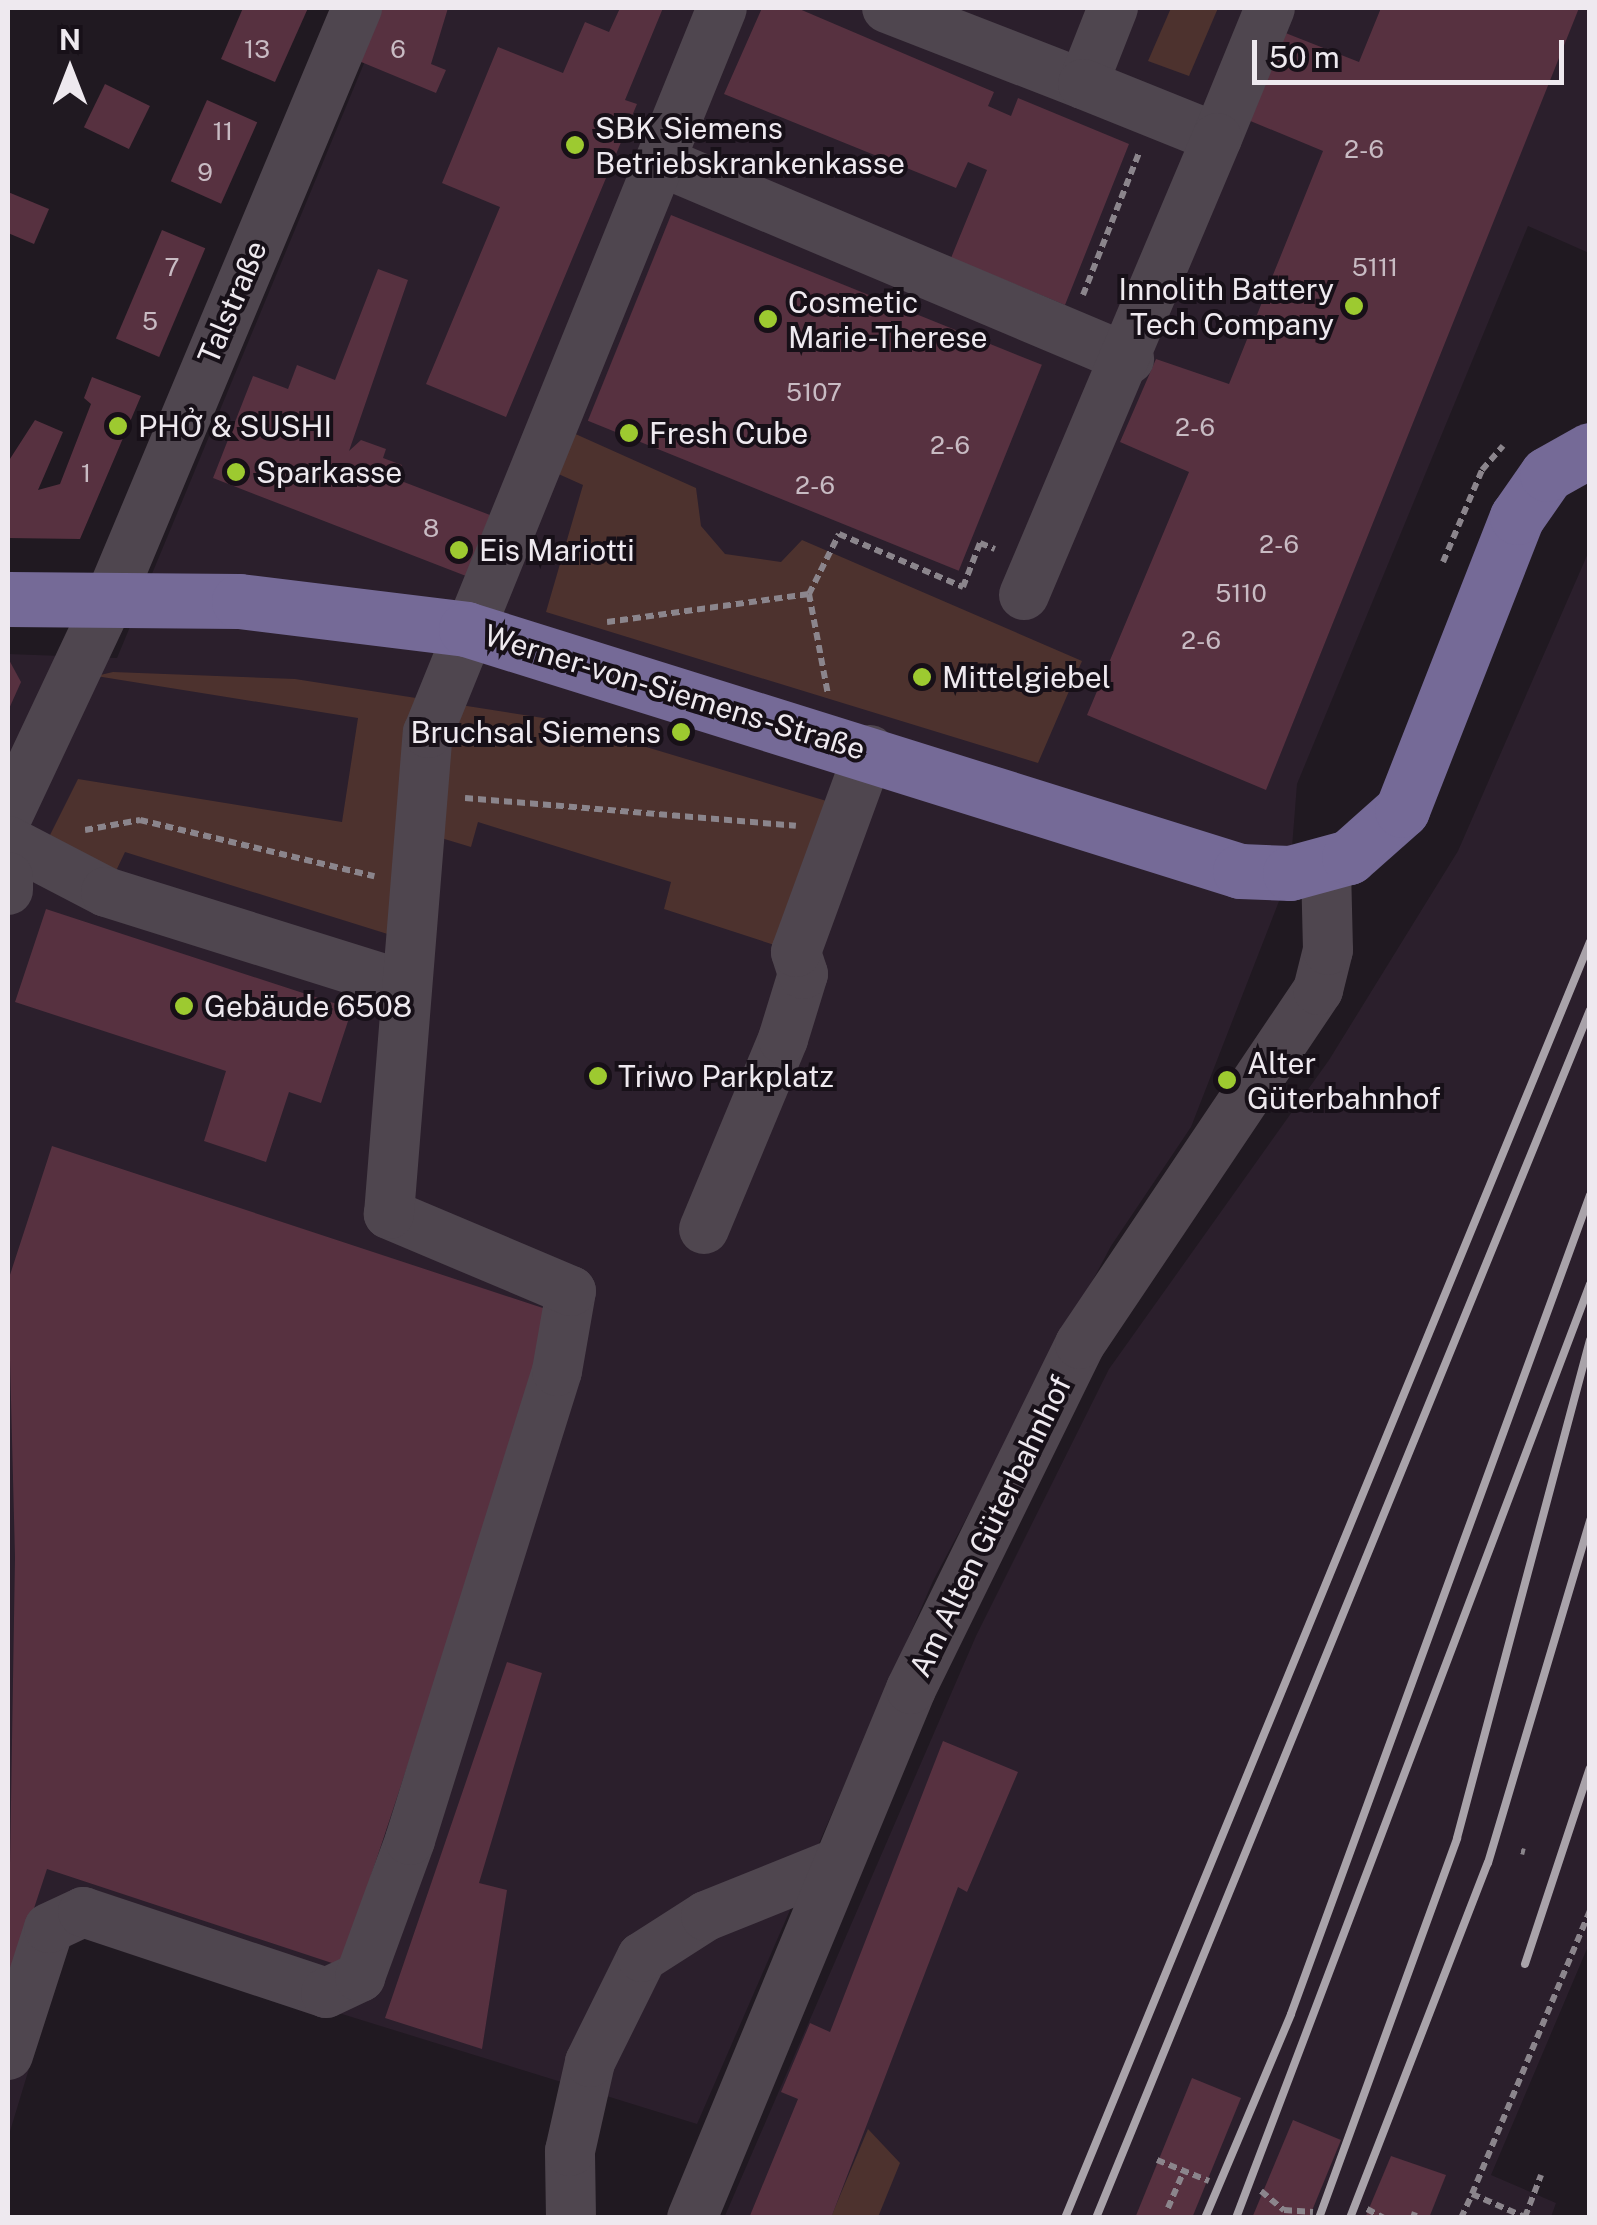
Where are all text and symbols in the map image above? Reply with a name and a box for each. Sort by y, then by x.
north arrow [20,20,120,120]
scale bar [1257,20,1570,82]
text: N [59,23,81,56]
house number: 13 [244,34,270,64]
house number: 6 [390,34,406,64]
text: 50 m [1269,39,1340,75]
place label: SBK Siemens Betriebskrankenkasse [595,110,905,180]
house number: 11 [213,116,233,146]
marker: SBK Siemens Betriebskrankenkasse [564,134,586,156]
house number: 2-6 [1344,134,1384,164]
house number: 9 [197,157,213,187]
street label: Talstraße [190,235,274,369]
house number: 7 [164,252,180,282]
house number: 5111 [1352,252,1398,282]
place label: Innolith Battery Tech Company [1119,271,1334,342]
place label: Cosmetic Marie-Therese [788,284,988,354]
marker: Innolith Battery Tech Company [1343,295,1365,317]
house number: 5 [142,306,158,336]
marker: Cosmetic Marie-Therese [757,308,779,330]
house number: 5107 [786,377,842,407]
place label: PHỞ & SUSHI [138,408,332,444]
house number: 2-6 [1175,412,1215,442]
marker: PHỞ & SUSHI [107,415,129,437]
place label: Fresh Cube [649,415,808,451]
marker: Fresh Cube [618,422,640,444]
house number: 2-6 [930,430,970,460]
place label: Sparkasse [256,454,402,490]
house number: 1 [81,458,91,488]
marker: Sparkasse [225,461,247,483]
house number: 2-6 [795,470,835,500]
house number: 8 [423,513,439,543]
house number: 2-6 [1259,529,1299,559]
place label: Eis Mariotti [479,532,635,568]
marker: Eis Mariotti [448,539,470,561]
house number: 5110 [1215,578,1267,608]
street label: Werner-von-Siemens-Straße [480,617,870,767]
house number: 2-6 [1181,625,1221,655]
place label: Mittelgiebel [942,659,1111,695]
marker: Mittelgiebel [911,666,933,688]
place label: Bruchsal Siemens [410,714,661,750]
marker: Bruchsal Siemens [670,721,692,743]
place label: Gebäude 6508 [204,988,412,1024]
marker: Gebäude 6508 [173,995,195,1017]
place label: Alter Güterbahnhof [1247,1045,1441,1116]
place label: Triwo Parkplatz [618,1058,834,1094]
marker: Triwo Parkplatz [587,1065,609,1087]
marker: Alter Güterbahnhof [1216,1069,1238,1091]
street label: Am Alten Güterbahnhof [901,1370,1079,1682]

